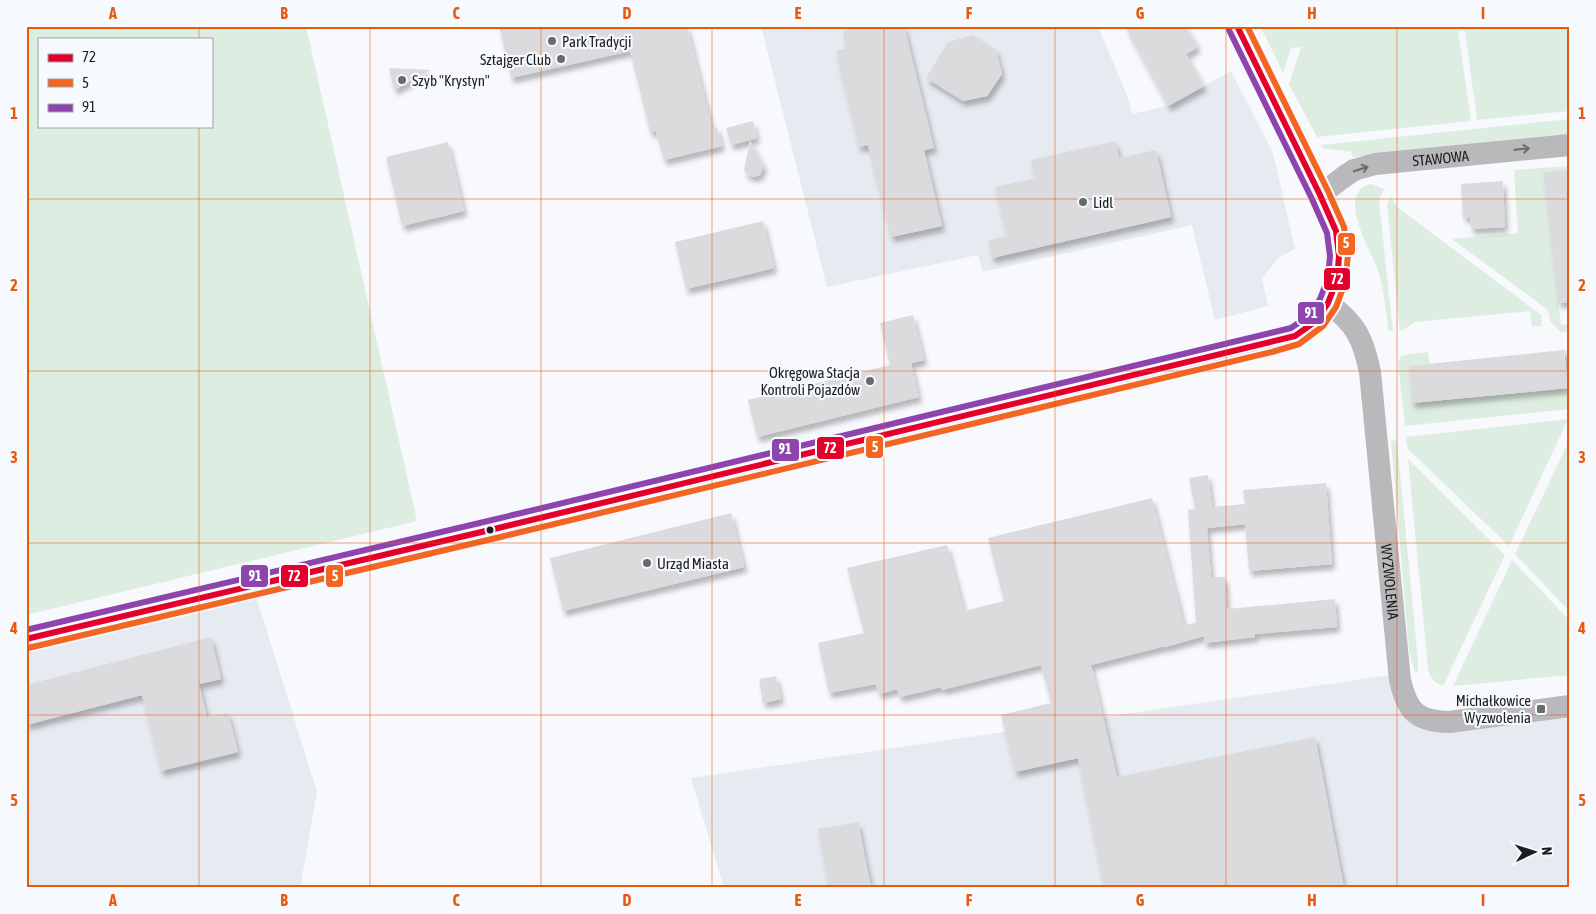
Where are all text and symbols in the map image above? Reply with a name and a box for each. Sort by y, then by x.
text: A [108,4,117,22]
text: B [280,4,288,22]
text: C [452,4,460,22]
text: D [623,4,632,22]
text: E [795,4,802,22]
text: F [966,4,973,22]
text: G [1136,4,1145,22]
text: H [1307,4,1317,22]
text: I [1481,4,1485,22]
place label: Park Tradycji [562,33,631,50]
marker: Park Tradycji [546,35,558,47]
legend [38,38,212,128]
text: 72 [82,48,96,65]
place label: Sztajger Club [480,51,551,68]
marker: Sztajger Club [555,53,567,65]
place label: Szyb "Krystyn" [412,72,490,89]
text: 5 [82,74,89,91]
marker: Szyb "Krystyn" [396,74,408,86]
text: 91 [82,98,96,115]
text: 1 [10,104,18,122]
text: 1 [1578,104,1586,122]
one-way arrow [1513,144,1529,154]
street label: STAWOWA [1412,146,1470,169]
one-way arrow [1352,163,1368,173]
place label: Lidl [1093,194,1113,211]
marker: Lidl [1077,196,1089,208]
line badge: 5 [1337,232,1356,256]
text: 5 [1343,235,1350,251]
line badge: 72 [1323,267,1351,291]
text: 72 [1330,271,1344,287]
text: 2 [10,276,18,294]
text: 2 [1578,276,1586,294]
line badge: 91 [1297,301,1325,325]
text: 91 [1304,305,1318,321]
place label: Okręgowa Stacja Kontroli Pojazdów [760,364,860,398]
marker: Okręgowa Stacja Kontroli Pojazdów [864,375,876,387]
line badge: 5 [865,435,884,459]
line badge: 72 [816,436,845,460]
line badge: 91 [771,438,800,462]
text: 5 [872,439,879,455]
text: 72 [823,440,837,456]
text: 91 [778,441,792,457]
text: 3 [10,448,18,466]
text: 3 [1578,448,1586,466]
unlabelled marker [485,525,495,535]
street label: WYZWOLENIA [1378,543,1403,621]
place label: Urząd Miasta [657,555,729,572]
marker: Urząd Miasta [641,557,653,569]
line badge: 91 [240,564,269,588]
line badge: 72 [280,564,309,588]
line badge: 5 [325,564,344,588]
text: 91 [248,568,262,584]
text: 72 [287,568,301,584]
text: 5 [332,568,339,584]
text: 4 [9,619,18,637]
text: 4 [1577,619,1586,637]
place label: Michałkowice Wyzwolenia [1456,692,1531,726]
marker: Michałkowice Wyzwolenia [1535,703,1547,715]
text: 5 [10,791,18,809]
text: 5 [1578,791,1586,809]
north arrow [1508,826,1558,876]
text: N [1539,846,1555,856]
text: A [108,891,117,909]
text: B [280,891,288,909]
text: C [452,891,460,909]
text: D [623,891,632,909]
text: E [795,891,802,909]
text: F [966,891,973,909]
text: G [1136,891,1145,909]
text: H [1307,891,1317,909]
text: I [1481,891,1485,909]

